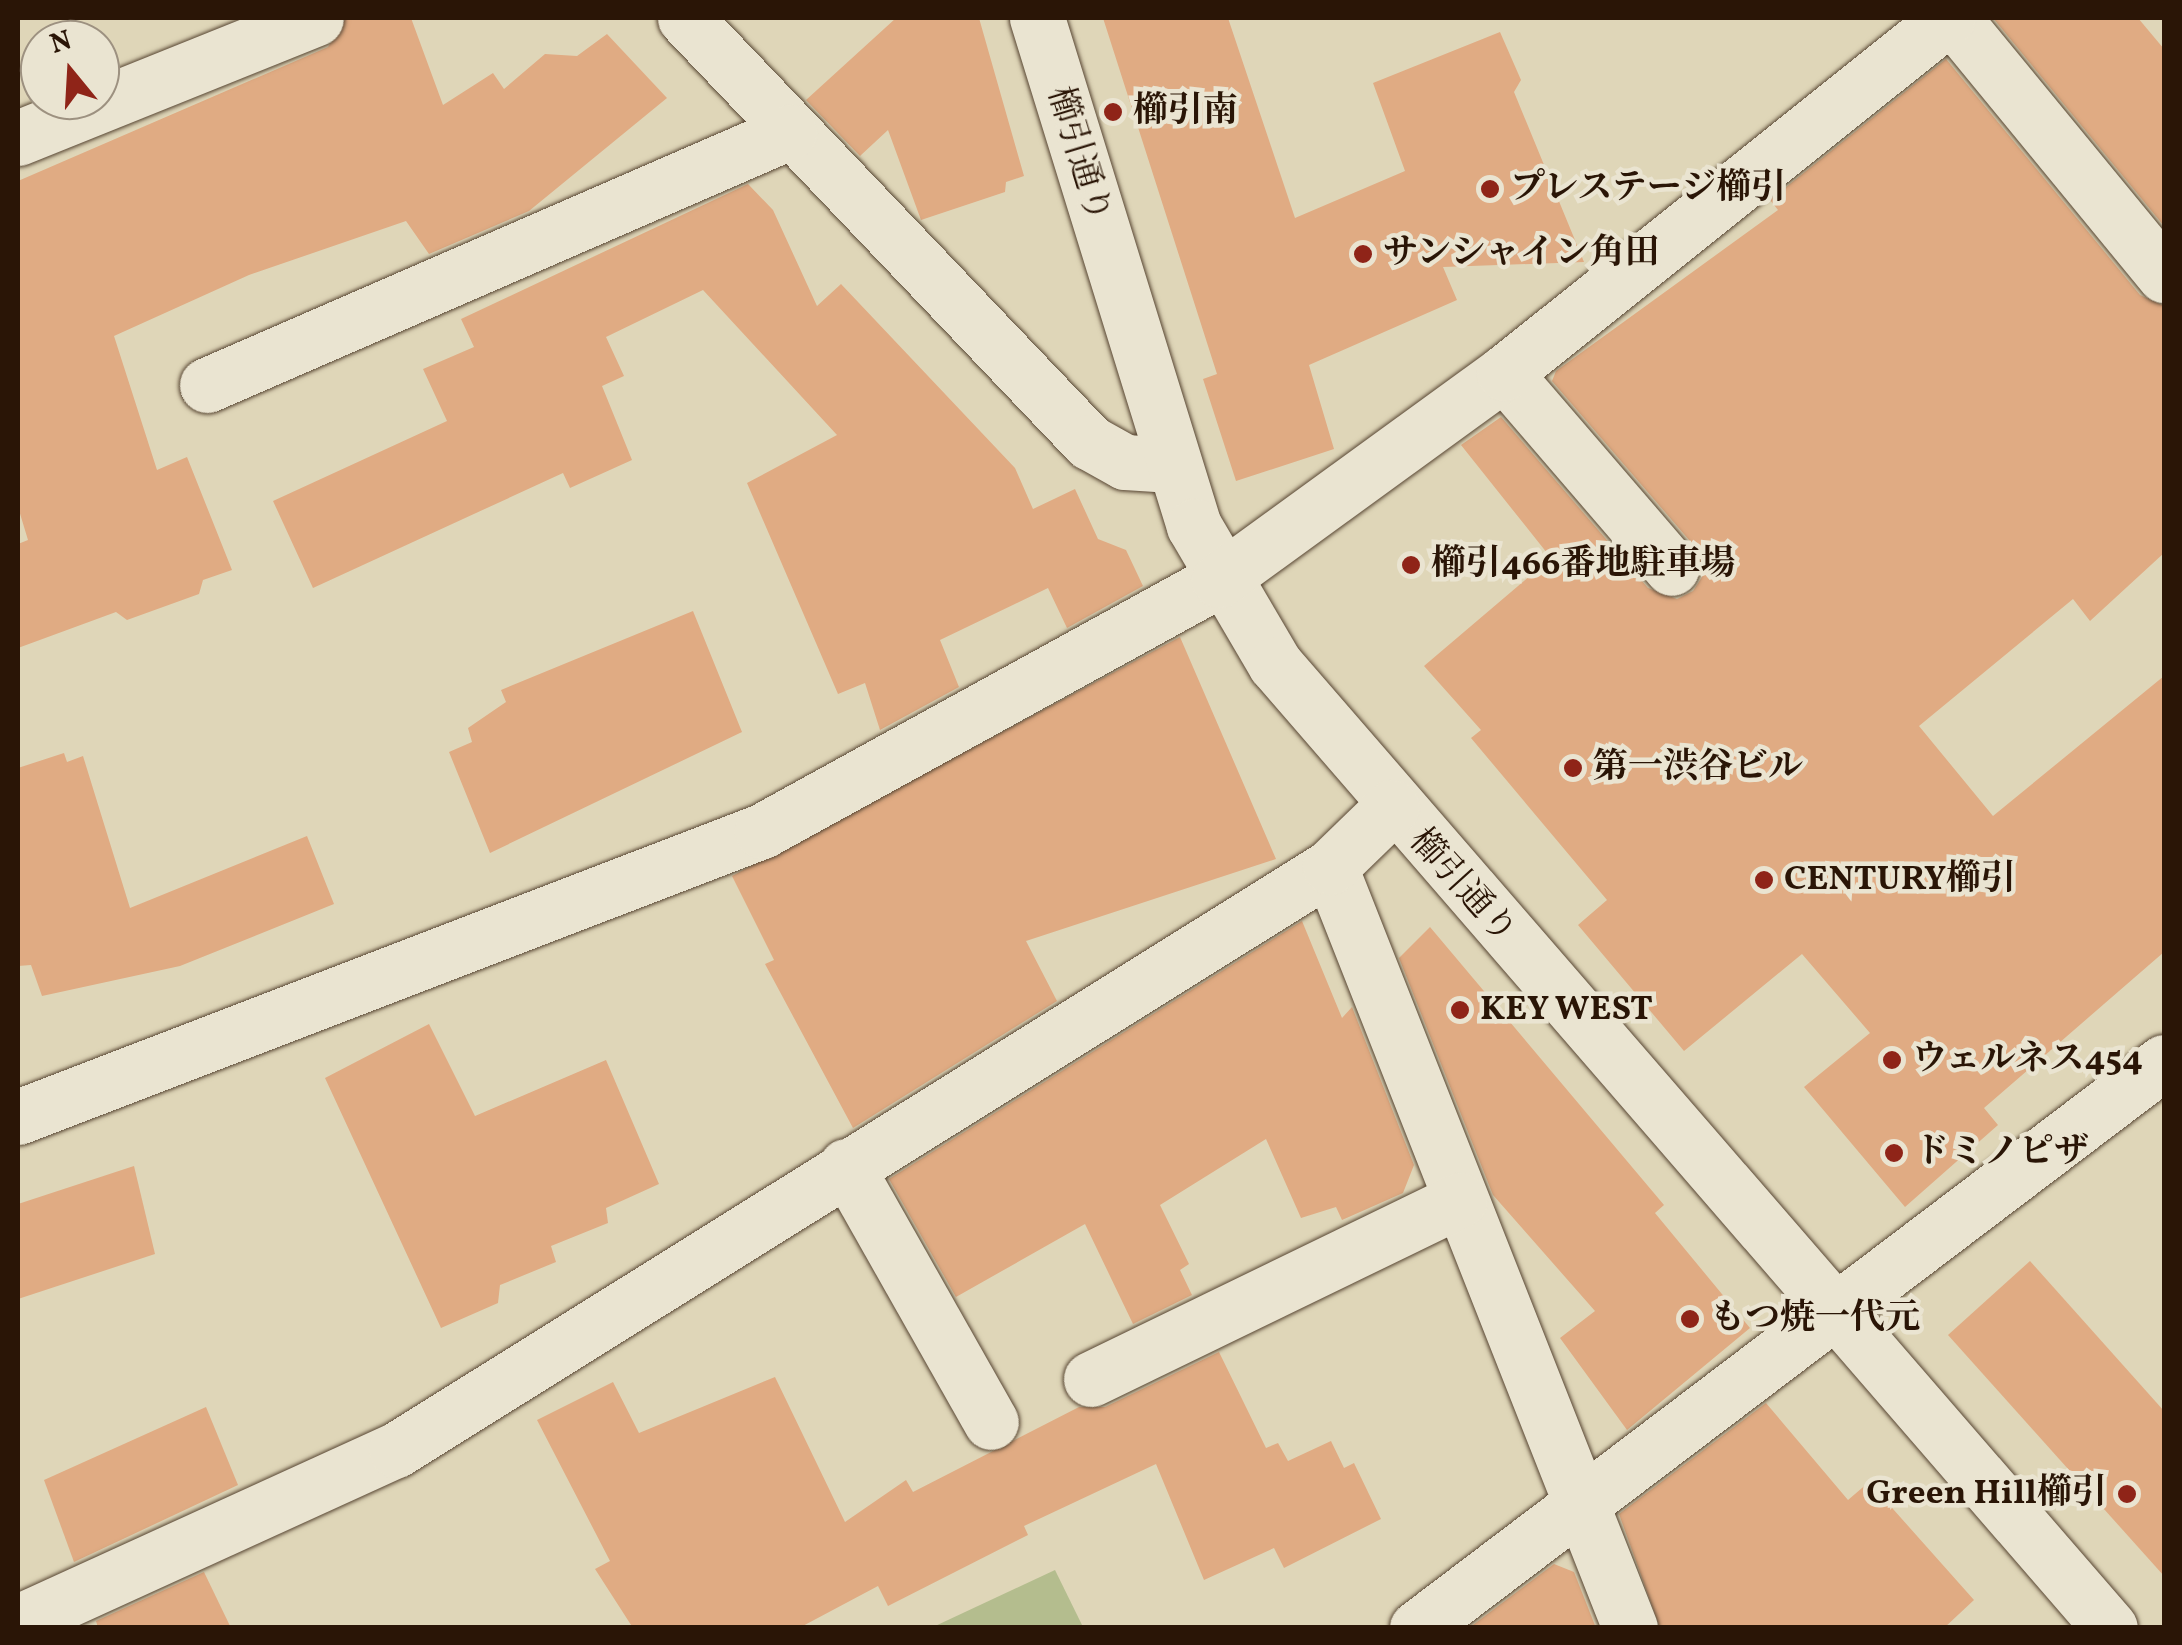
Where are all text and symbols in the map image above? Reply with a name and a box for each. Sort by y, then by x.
north arrow [20,20,120,120]
text: N [45,21,77,65]
street label: 櫛引通り [1037,82,1119,228]
place label: 櫛引南 [1133,91,1238,133]
marker: 櫛引南 [1102,101,1124,123]
place label: プレステージ櫛引 [1510,168,1790,210]
marker: プレステージ櫛引 [1479,178,1501,200]
place label: サンシャイン角田 [1383,233,1663,275]
marker: サンシャイン角田 [1352,243,1374,265]
place label: 櫛引466番地駐車場 [1431,544,1735,586]
marker: 櫛引466番地駐車場 [1400,554,1422,576]
place label: 第一渋谷ビル [1593,747,1803,789]
marker: 第一渋谷ビル [1562,757,1584,779]
street label: 櫛引通り [1400,821,1524,953]
place label: CENTURY櫛引 [1784,859,2016,901]
marker: CENTURY櫛引 [1753,869,1775,891]
place label: KEY WEST [1480,989,1654,1031]
marker: KEY WEST [1449,999,1471,1021]
place label: ウェルネス454 [1912,1039,2146,1081]
marker: ウェルネス454 [1881,1049,1903,1071]
place label: ドミノピザ [1914,1132,2089,1174]
marker: ドミノピザ [1883,1142,1905,1164]
place label: もつ焼一代元 [1710,1298,1920,1340]
marker: もつ焼一代元 [1679,1308,1701,1330]
place label: Green Hill櫛引 [1866,1473,2107,1515]
marker: Green Hill櫛引 [2116,1483,2138,1505]

